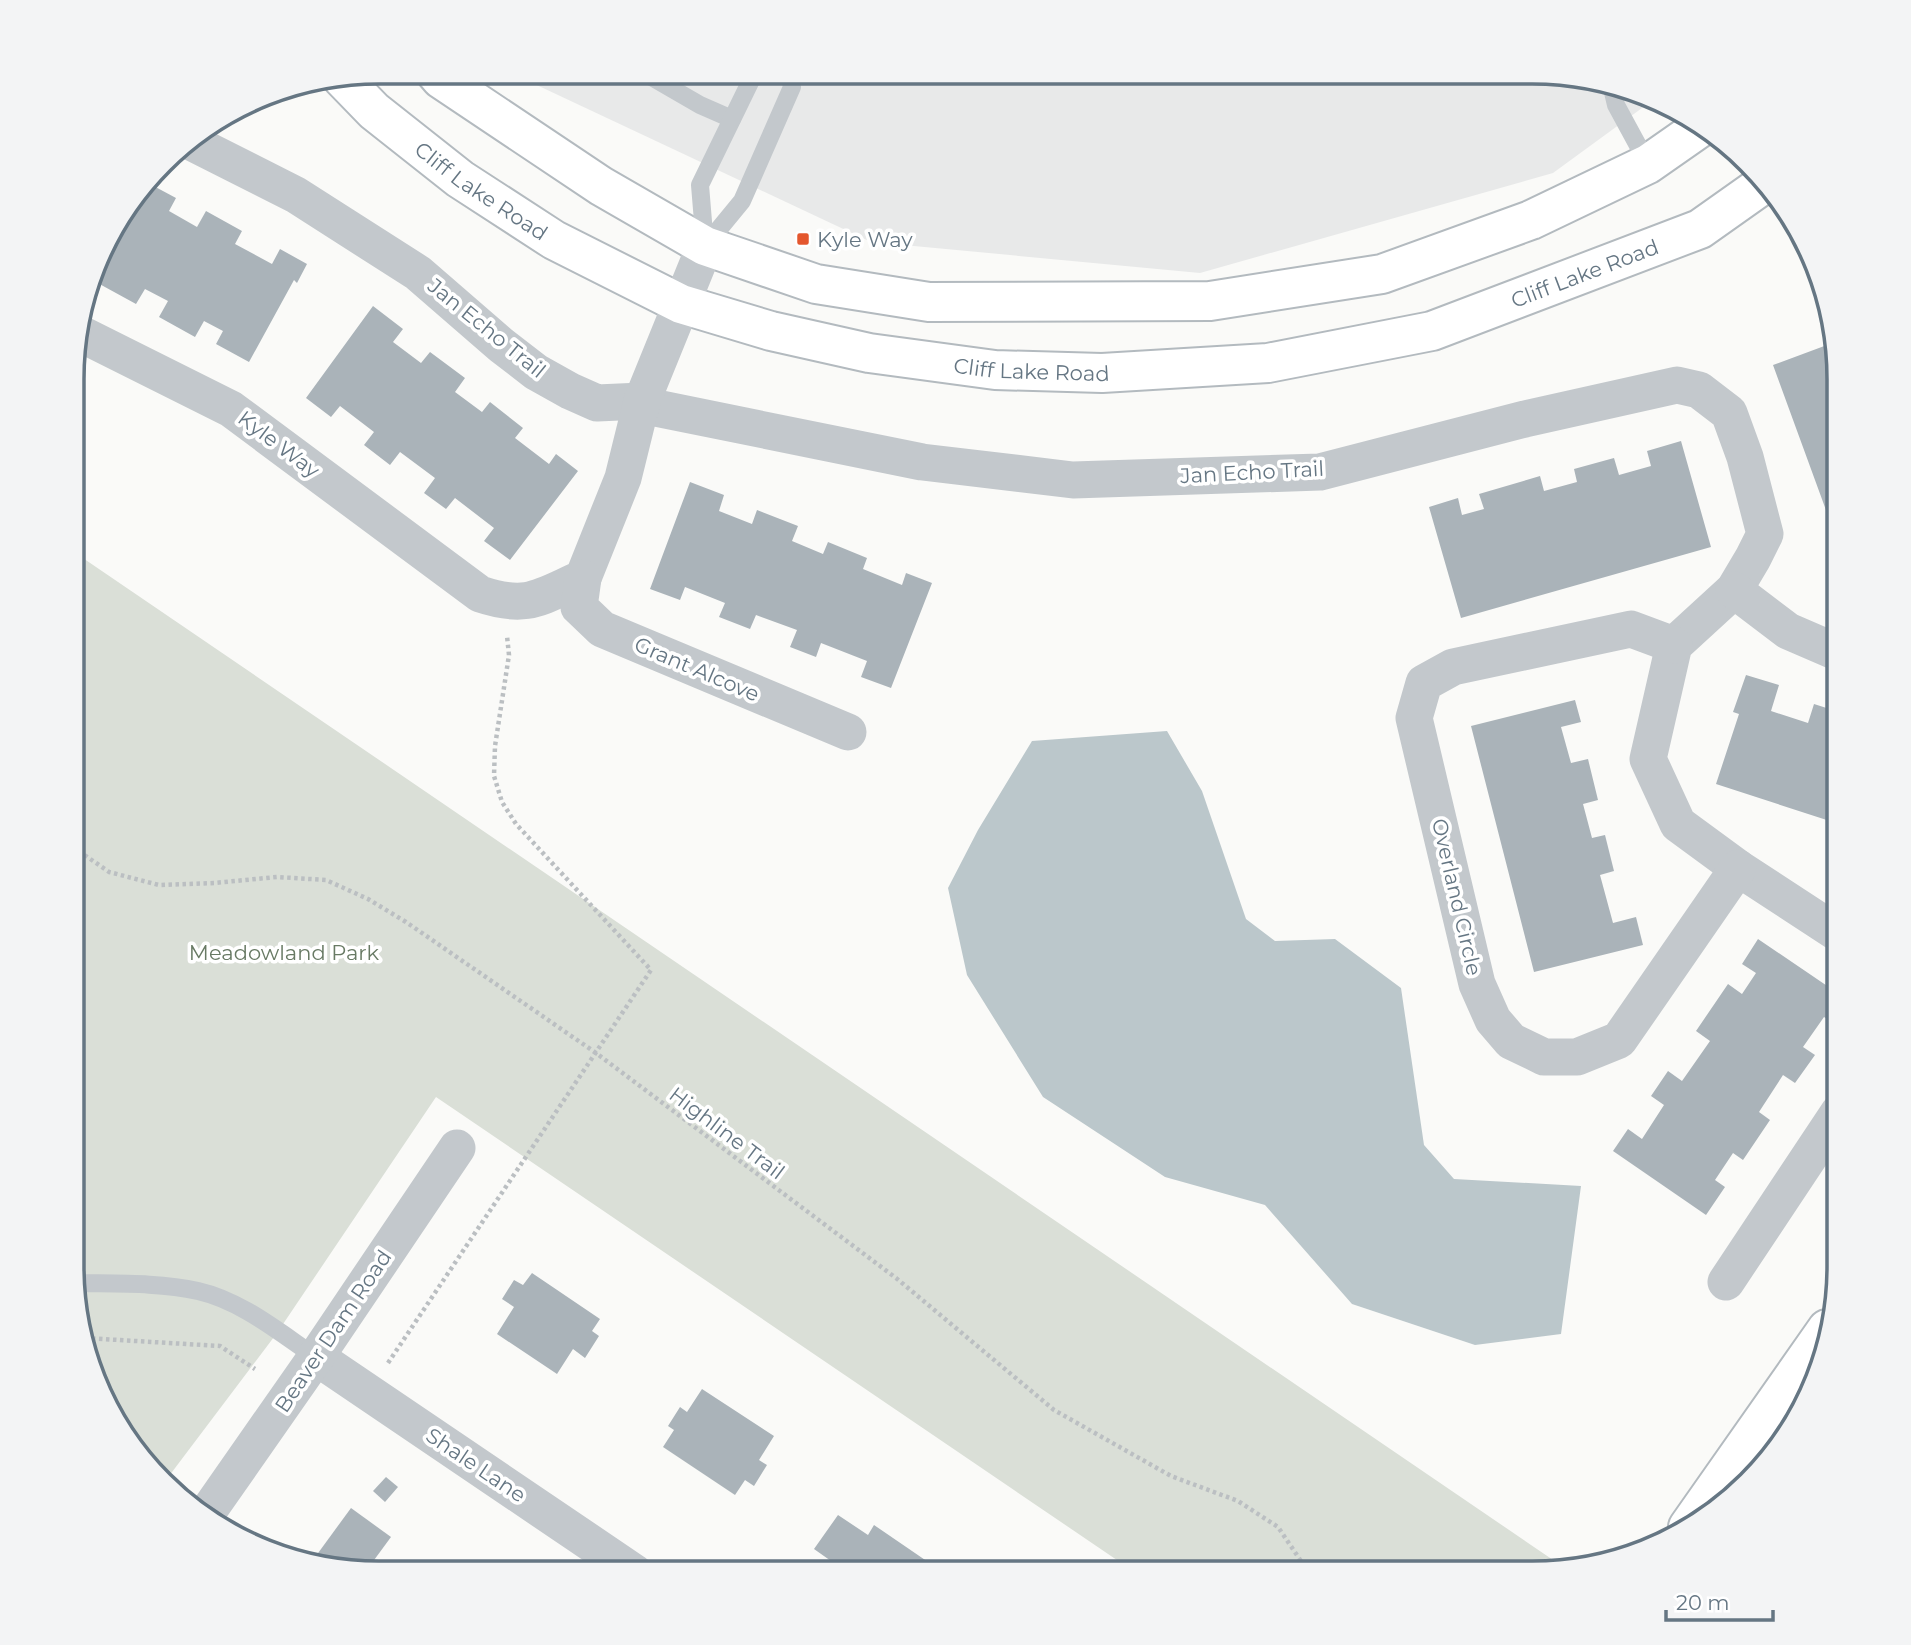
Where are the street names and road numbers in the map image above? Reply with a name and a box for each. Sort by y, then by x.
street label: Cliff Lake Road [410,136,553,245]
street label: Cliff Lake Road [1507,234,1662,312]
street label: Jan Echo Trail [422,272,551,383]
street label: Cliff Lake Road [952,352,1110,386]
street label: Kyle Way [233,405,325,483]
street label: Jan Echo Trail [1178,456,1325,488]
street label: Grant Alcove [631,631,763,707]
street label: Overland Circle [1427,816,1487,978]
street label: Highline Trail [664,1081,790,1185]
street label: Beaver Dam Road [269,1245,397,1417]
street label: Shale Lane [421,1422,531,1508]

